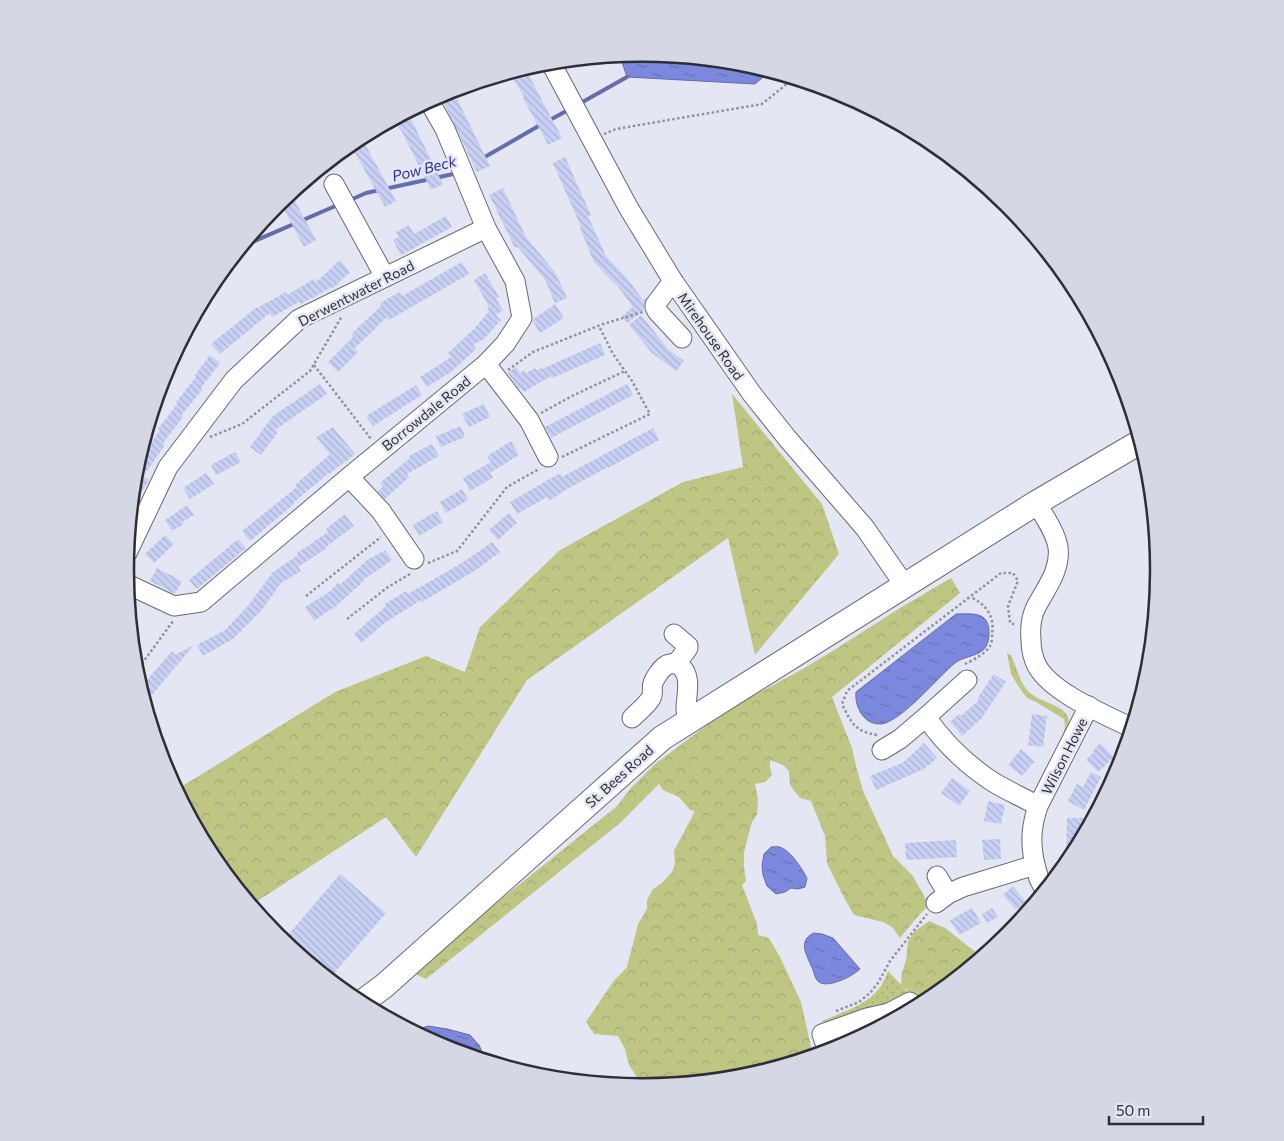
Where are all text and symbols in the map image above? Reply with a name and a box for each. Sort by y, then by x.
water label: Pow Beck [390,151,459,185]
street label: Derwentwater Road [295,256,417,330]
street label: Mirehouse Road [674,289,748,383]
street label: Borrowdale Road [378,372,474,454]
street label: Wilson Howe [1037,715,1091,797]
street label: St. Bees Road [582,741,656,811]
scale bar [1109,1094,1203,1126]
text: 50 m [1116,1101,1150,1119]

